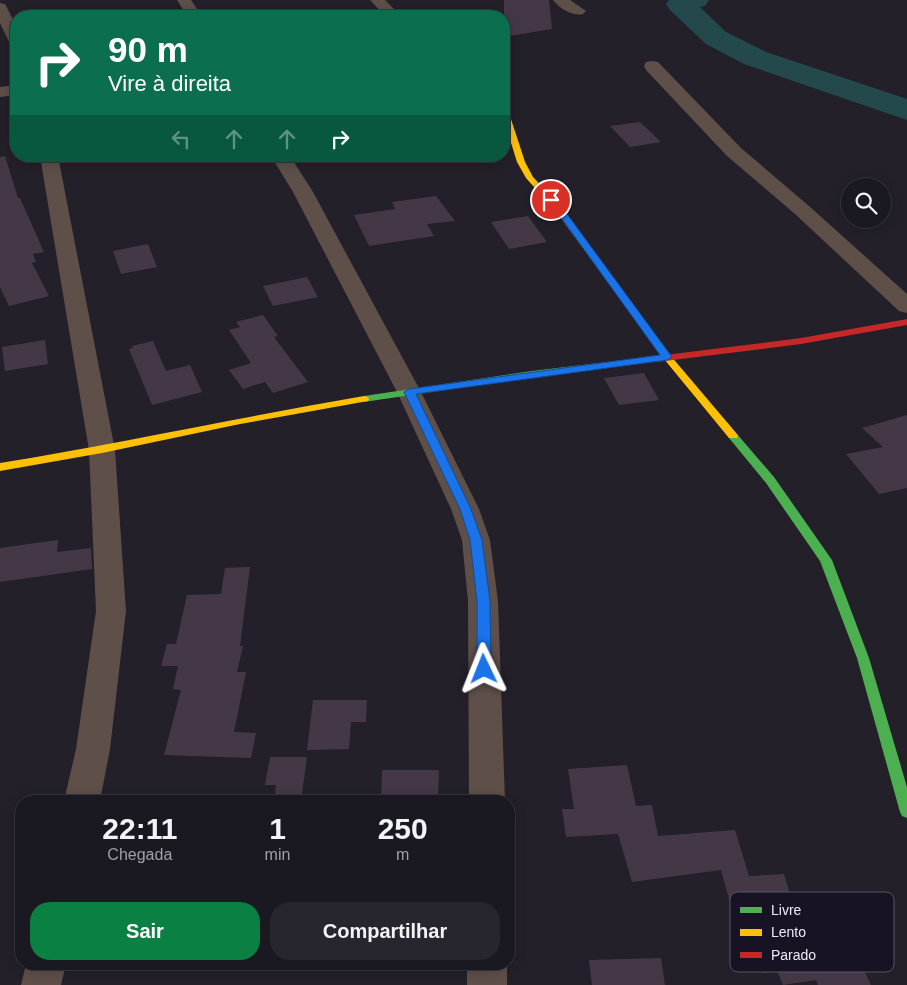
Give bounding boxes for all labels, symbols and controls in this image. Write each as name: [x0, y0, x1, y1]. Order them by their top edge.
icon: right: [25, 30, 90, 95]
text: 90 m: [108, 30, 188, 69]
text: Vire à direita: [108, 71, 231, 96]
icon: left: [167, 125, 195, 153]
icon: ahead: [220, 125, 248, 153]
icon: ahead: [273, 125, 301, 153]
icon: right: [326, 125, 354, 153]
map controls: [841, 178, 891, 228]
button: search: [841, 178, 891, 228]
pin: [530, 179, 572, 221]
icon: arrive: [537, 186, 565, 214]
position arrow: [457, 642, 509, 694]
text: 22:11: [102, 812, 177, 845]
text: 1: [269, 812, 286, 845]
text: 250: [378, 812, 428, 845]
text: Chegada: [107, 846, 172, 863]
text: min: [265, 846, 290, 863]
text: m: [396, 846, 409, 863]
legend: [730, 892, 894, 972]
button: Sair: [30, 902, 260, 960]
button: Compartilhar: [270, 902, 500, 960]
text: Livre: [771, 902, 802, 918]
text: Lento: [771, 924, 806, 940]
text: Parado: [771, 947, 816, 963]

